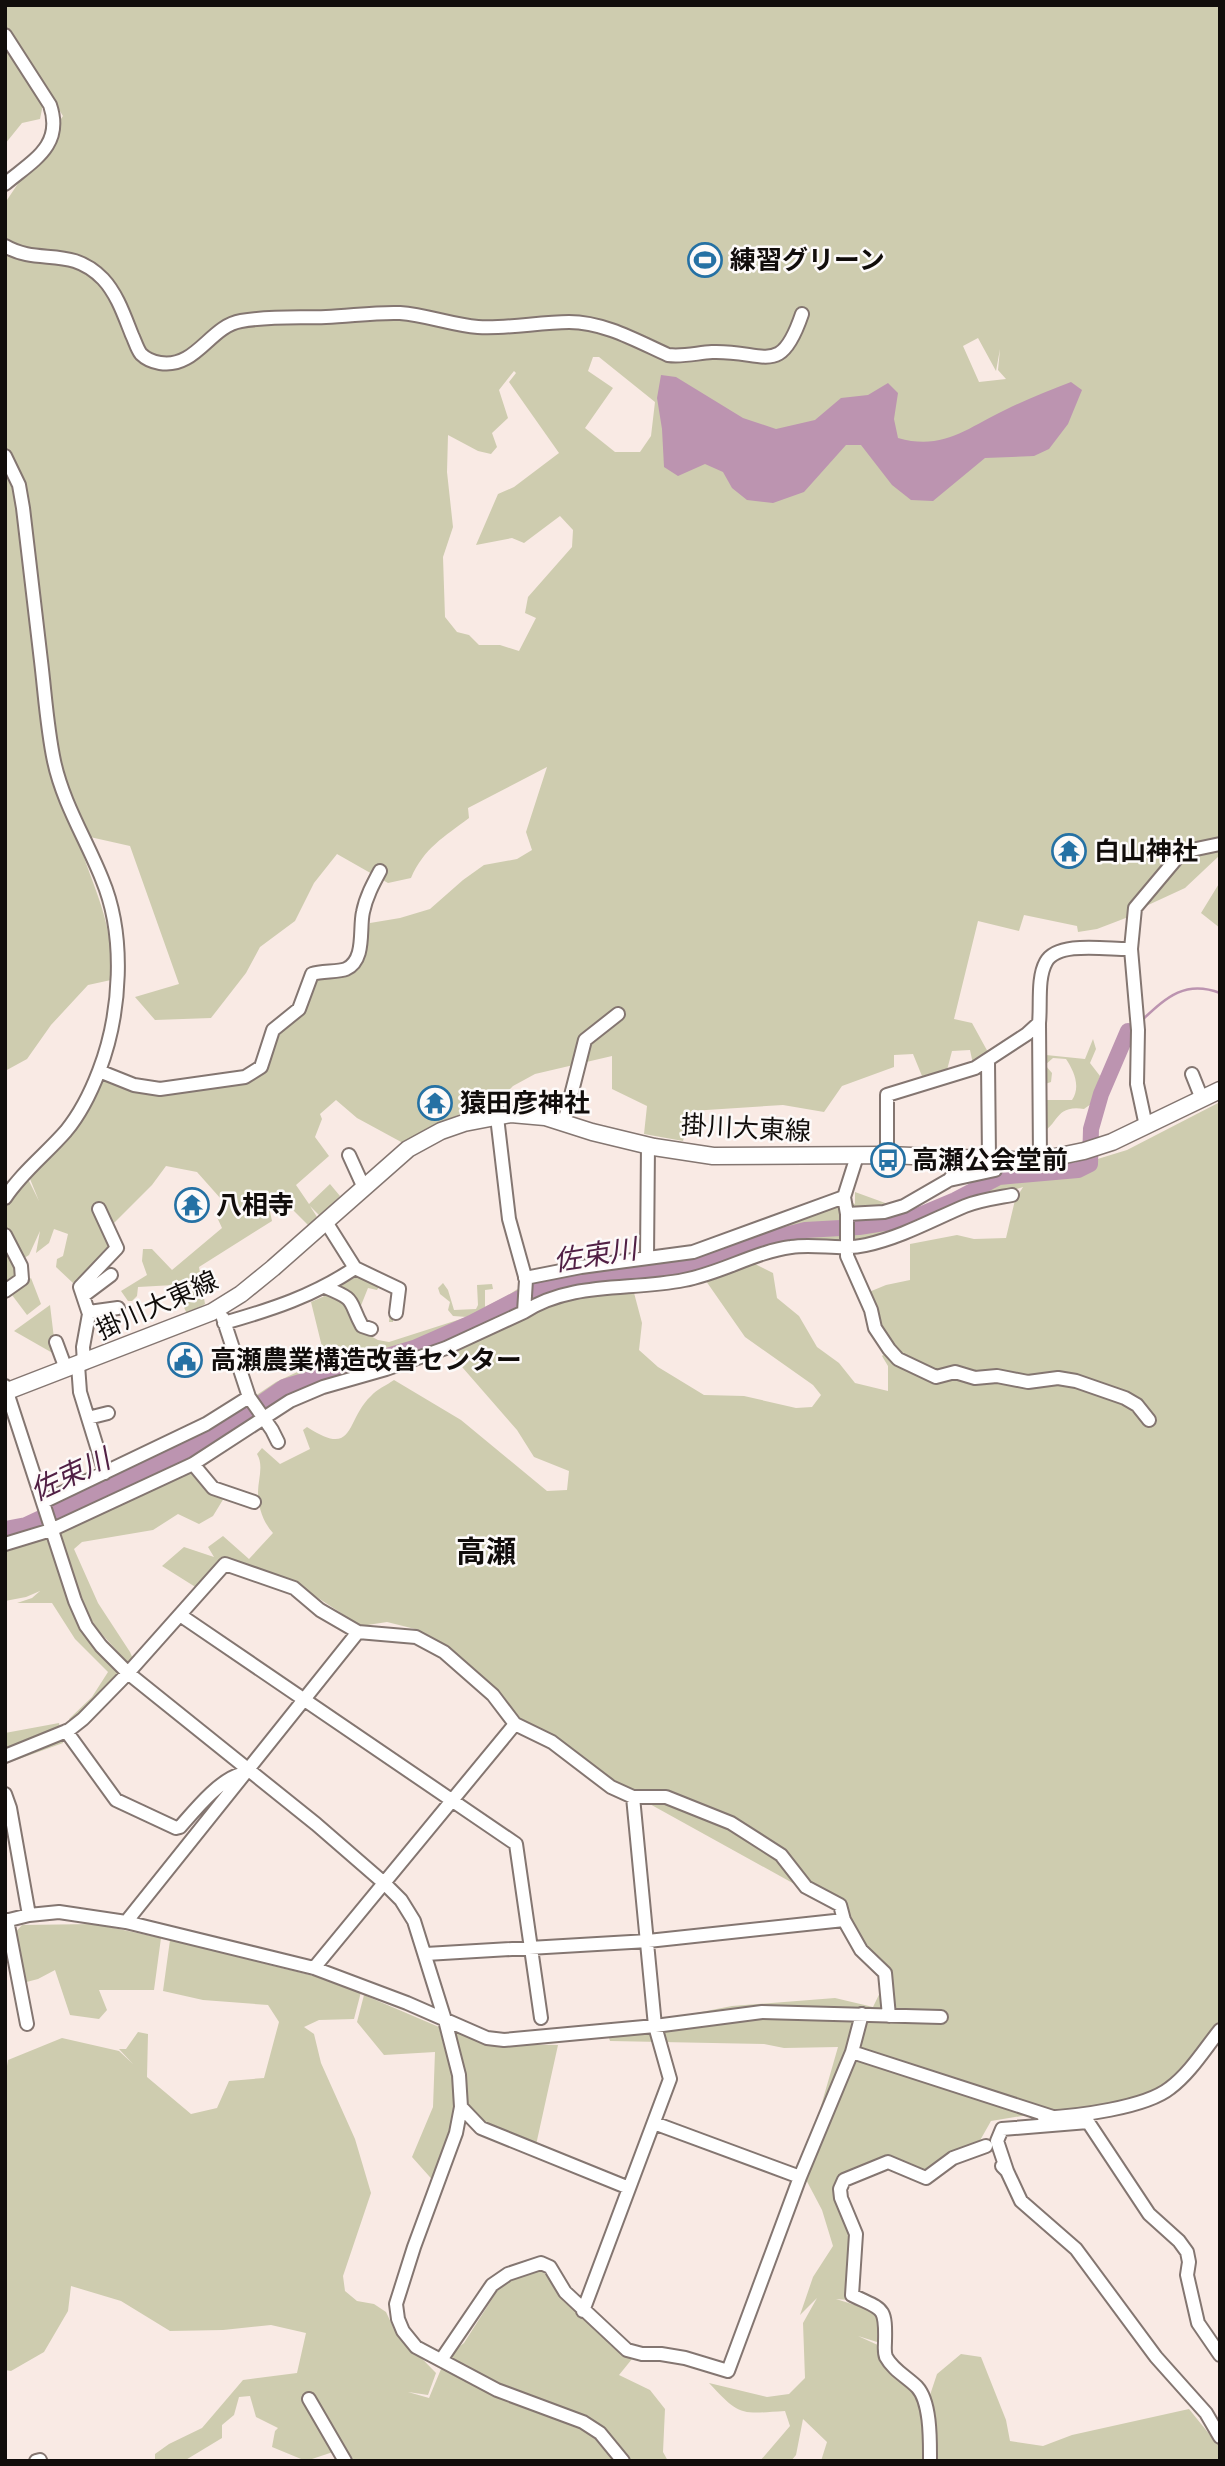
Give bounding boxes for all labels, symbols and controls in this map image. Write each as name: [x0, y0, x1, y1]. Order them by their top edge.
sports icon: 練習グリーン: [686, 241, 724, 279]
place label: 練習グリーン: [730, 241, 885, 279]
temple icon: 白山神社: [1050, 832, 1088, 870]
place label: 白山神社: [1094, 832, 1198, 870]
temple icon: 猿田彦神社: [416, 1084, 454, 1122]
place label: 猿田彦神社: [460, 1084, 590, 1122]
street label: 掛川大東線: [680, 1106, 812, 1150]
bus stop icon: 高瀬公会堂前: [869, 1141, 907, 1179]
place label: 高瀬公会堂前: [912, 1141, 1068, 1179]
temple icon: 八相寺: [173, 1186, 211, 1224]
place label: 八相寺: [216, 1186, 294, 1224]
water label: 佐束川: [550, 1228, 643, 1282]
street label: 掛川大東線: [90, 1261, 224, 1349]
public building icon: 高瀬農業構造改善センター: [166, 1341, 204, 1379]
place label: 高瀬農業構造改善センター: [210, 1341, 522, 1379]
water label: 佐束川: [23, 1437, 119, 1511]
district label: 高瀬: [456, 1530, 516, 1573]

